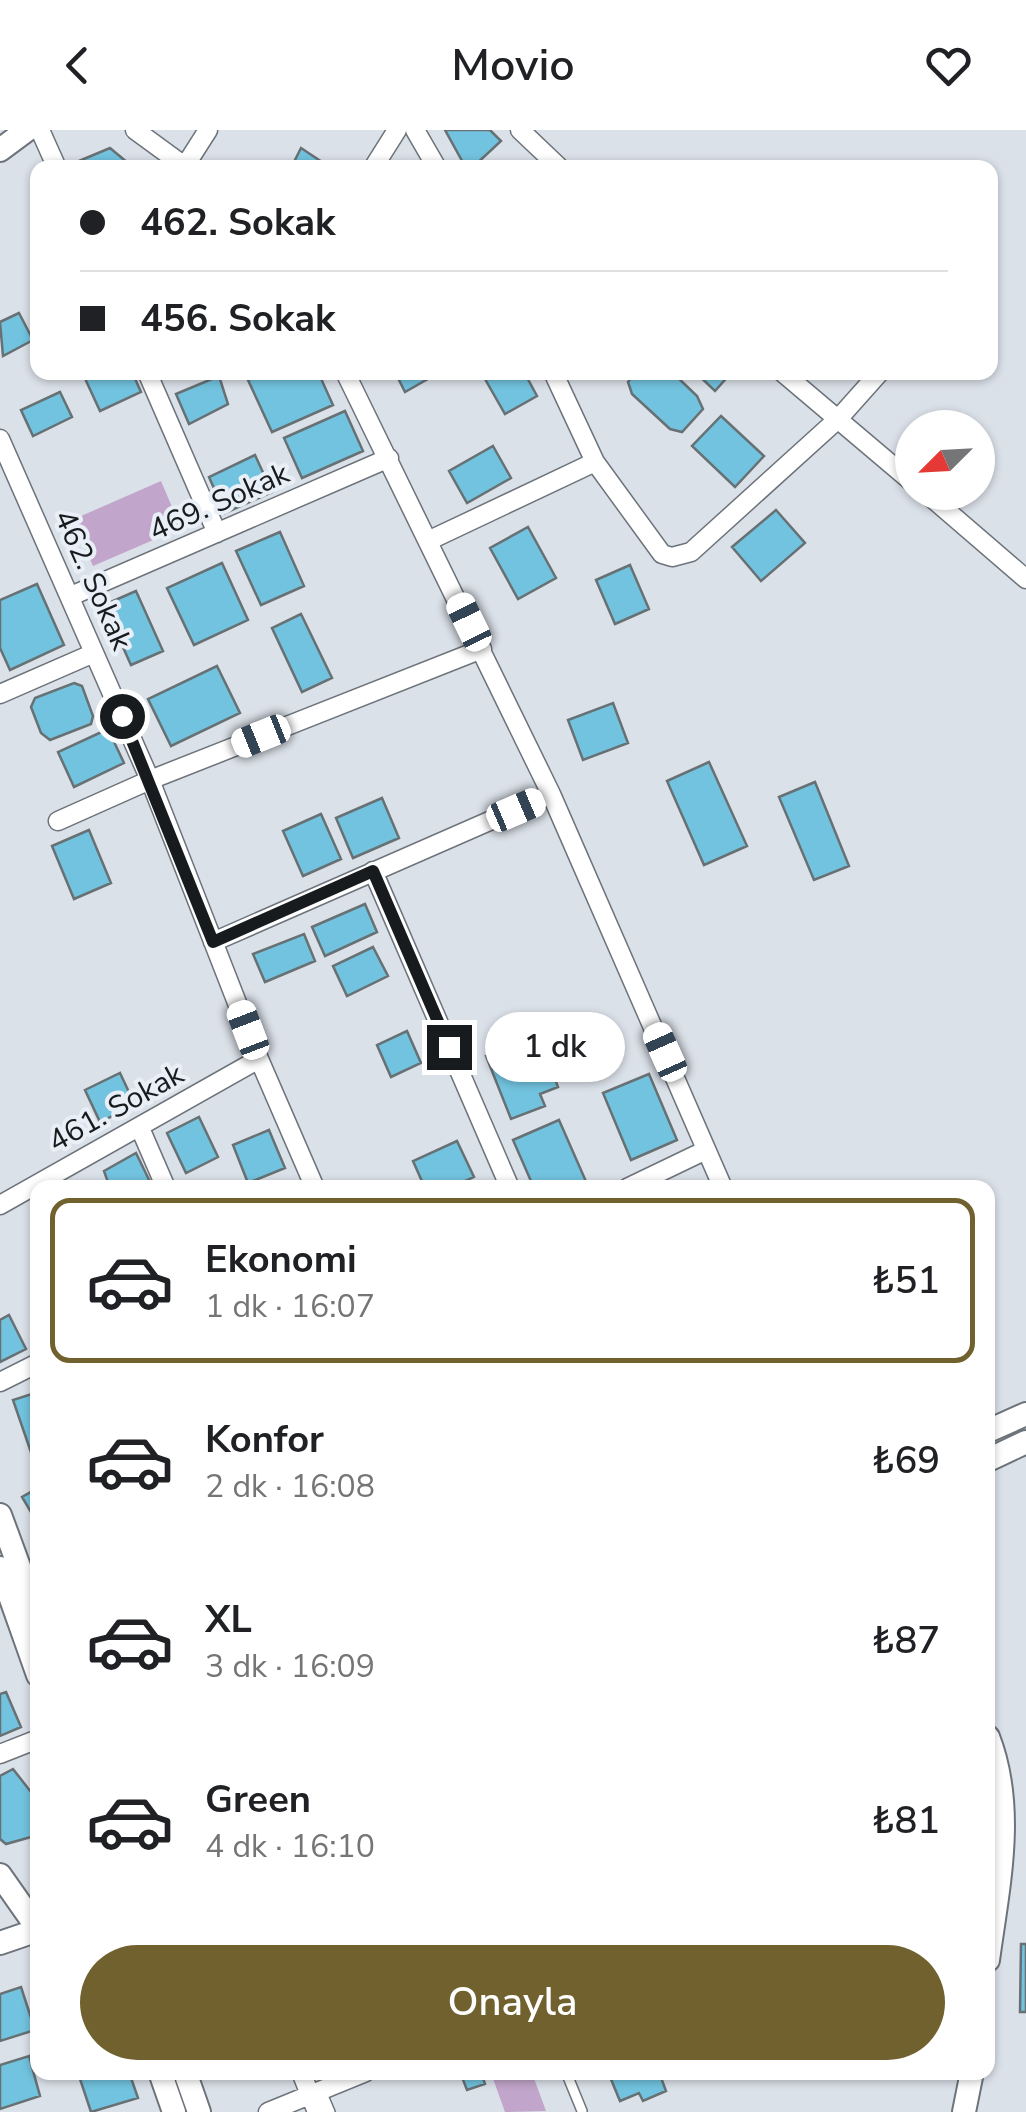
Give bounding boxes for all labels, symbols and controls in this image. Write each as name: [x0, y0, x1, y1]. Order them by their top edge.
text: Movio: [451, 35, 575, 96]
icon: back: [50, 38, 105, 93]
icon: heart: [921, 38, 976, 93]
text: 462. Sokak: [140, 197, 335, 248]
text: 456. Sokak: [140, 293, 335, 344]
north arrow: [895, 410, 995, 510]
map controls: [895, 410, 995, 510]
street label: 469. Sokak: [142, 452, 297, 551]
street label: 462. Sokak: [44, 503, 143, 658]
car: [442, 588, 496, 656]
route start: [100, 694, 145, 739]
car: [228, 711, 294, 761]
car: [483, 784, 549, 836]
car: [223, 997, 273, 1063]
callout: 1 dk: [484, 1012, 624, 1082]
car: [639, 1018, 691, 1086]
route end: [427, 1025, 472, 1070]
text: 1 dk: [523, 1025, 587, 1068]
street label: 461. Sokak: [41, 1053, 192, 1162]
text: Ekonomi: [205, 1234, 357, 1285]
icon: car: [85, 1236, 175, 1326]
text: ₺51: [872, 1255, 940, 1306]
text: 1 dk · 16:07: [205, 1285, 375, 1328]
text: Konfor: [205, 1414, 324, 1465]
icon: car: [85, 1416, 175, 1506]
text: ₺69: [872, 1435, 940, 1486]
text: 2 dk · 16:08: [205, 1465, 375, 1508]
text: XL: [205, 1594, 252, 1645]
icon: car: [85, 1596, 175, 1686]
text: ₺87: [872, 1615, 940, 1666]
text: 3 dk · 16:09: [205, 1645, 375, 1688]
text: Green: [205, 1774, 311, 1825]
icon: car: [85, 1776, 175, 1866]
text: ₺81: [872, 1795, 940, 1846]
text: 4 dk · 16:10: [205, 1825, 375, 1868]
button: Onayla: [80, 1945, 945, 2060]

